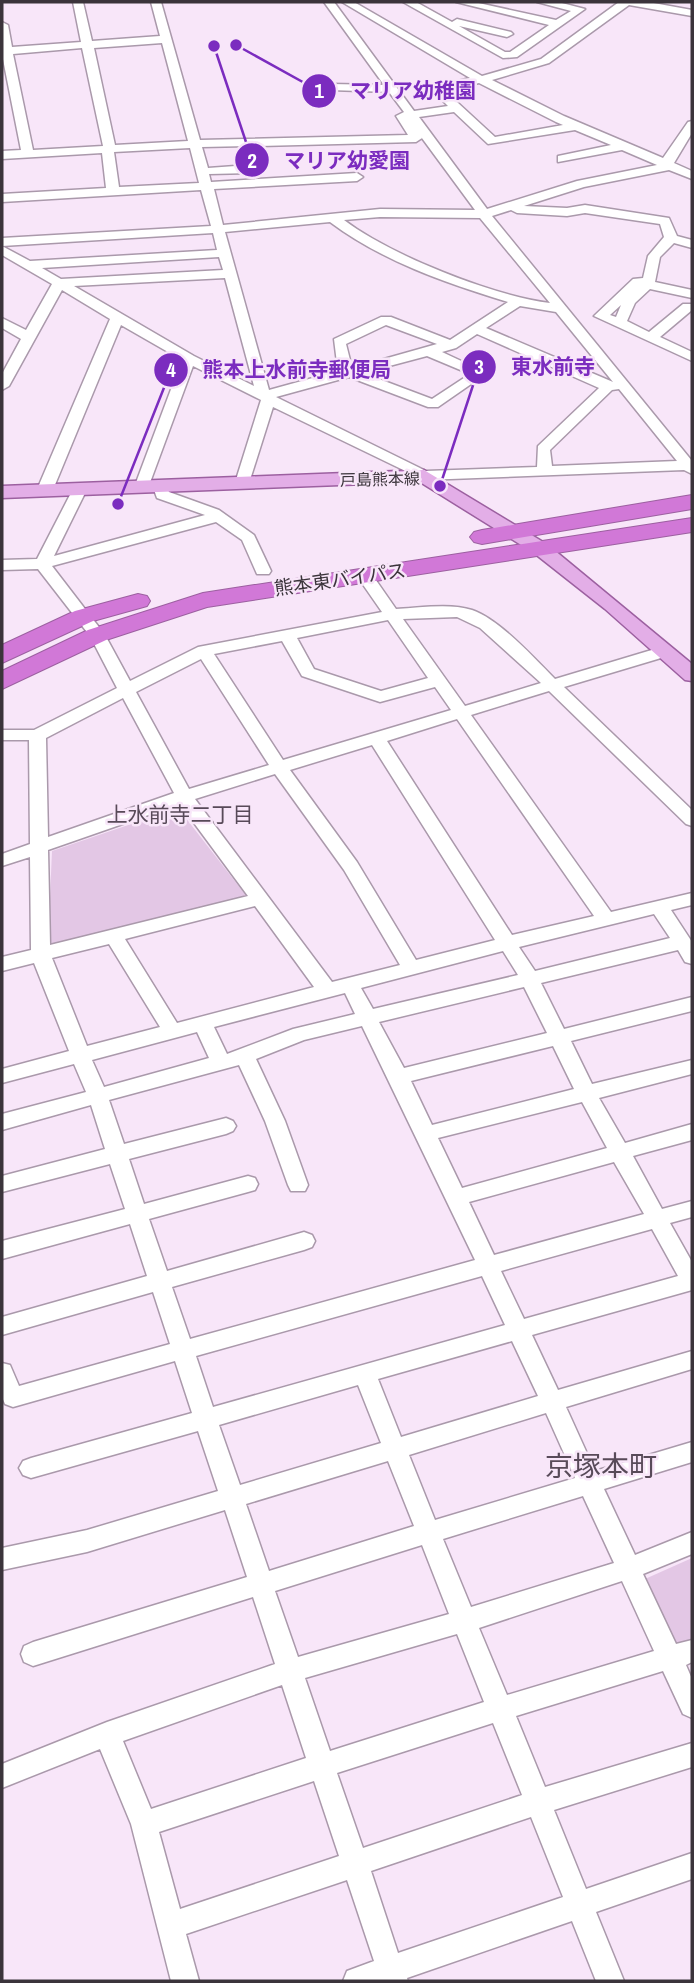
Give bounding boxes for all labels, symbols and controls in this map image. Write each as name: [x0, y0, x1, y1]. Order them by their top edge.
callout: マリア幼稚園: [301, 70, 490, 112]
text: 1: [314, 76, 324, 105]
text: マリア幼稚園: [350, 76, 476, 105]
callout: マリア幼愛園: [235, 139, 424, 181]
text: 2: [247, 146, 257, 175]
text: マリア幼愛園: [284, 146, 410, 175]
callout: 東水前寺: [462, 346, 609, 388]
callout: 熊本上水前寺郵便局: [154, 349, 406, 391]
text: 3: [474, 352, 484, 381]
text: 東水前寺: [511, 352, 595, 381]
text: 4: [166, 355, 176, 384]
text: 熊本上水前寺郵便局: [203, 355, 392, 384]
street label: 戸島熊本線: [340, 467, 420, 491]
street label: 熊本東バイパス: [273, 557, 407, 601]
district label: 上水前寺二丁目: [107, 800, 254, 829]
district label: 京塚本町: [545, 1447, 657, 1485]

